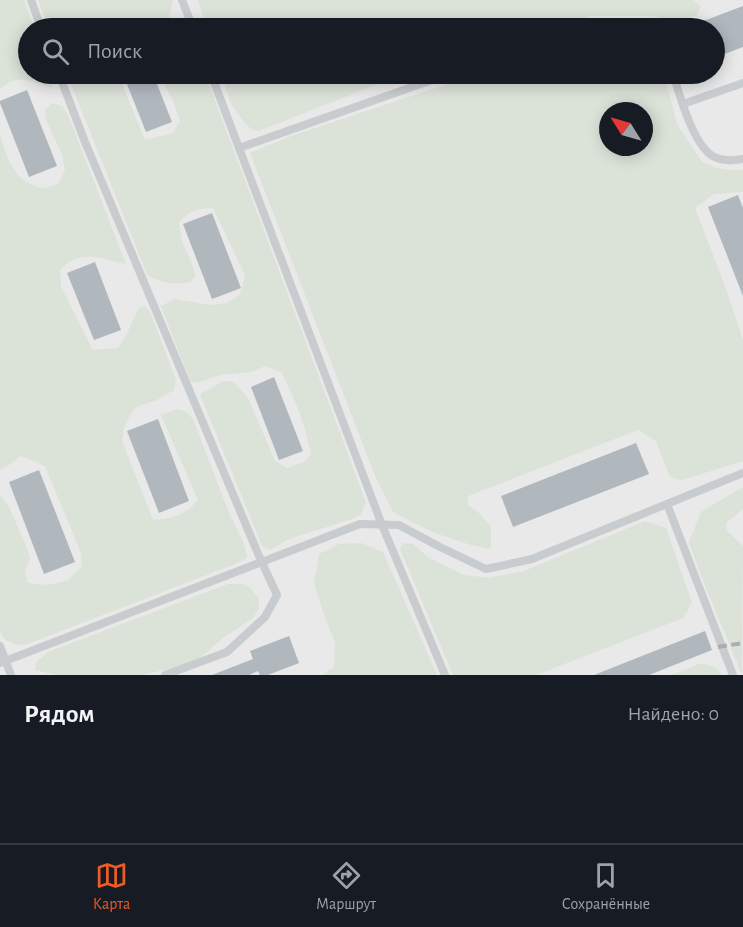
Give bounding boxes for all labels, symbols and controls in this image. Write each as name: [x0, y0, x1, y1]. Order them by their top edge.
search box: [18, 18, 725, 84]
icon: search: [39, 35, 72, 68]
text: Поиск: [87, 40, 142, 62]
north arrow: [599, 102, 653, 156]
text: Рядом: [24, 701, 95, 727]
text: Найдено: 0: [628, 704, 719, 724]
tab: Карта: [93, 859, 130, 914]
tab: Маршрут: [316, 859, 376, 914]
tab: Сохранённые: [562, 859, 650, 914]

